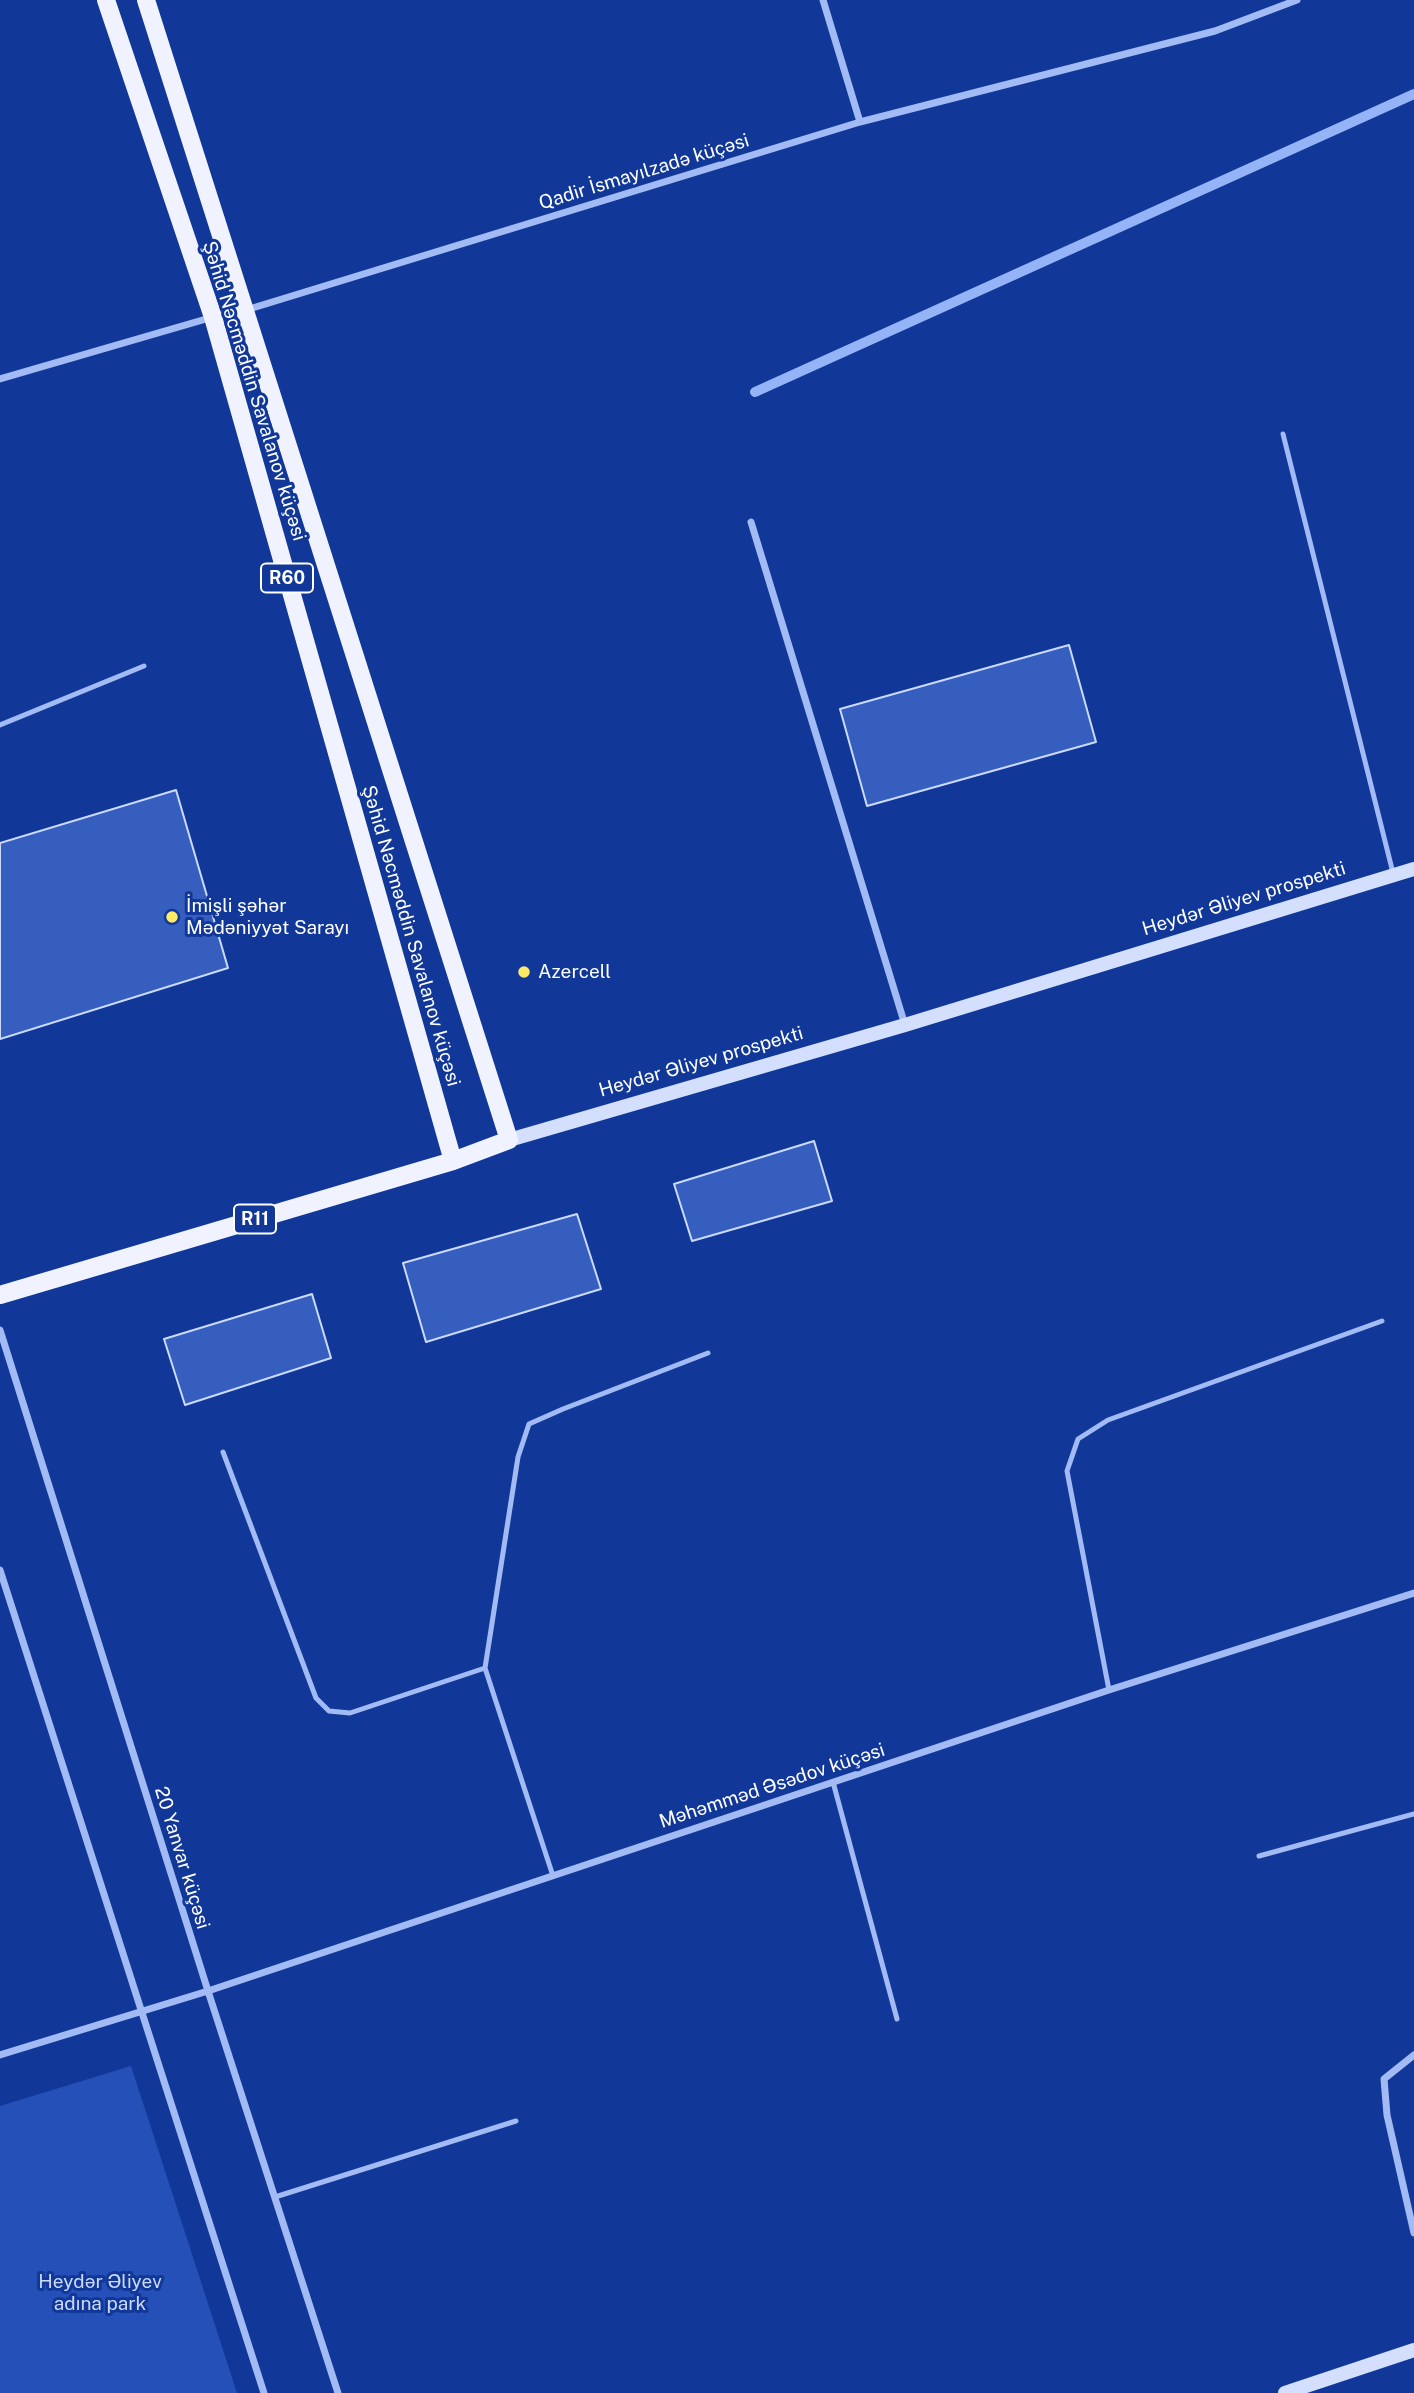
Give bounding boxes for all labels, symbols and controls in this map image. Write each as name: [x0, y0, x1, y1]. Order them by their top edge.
street label: Qadir İsmayılzadə küçəsi: [536, 129, 752, 215]
street label: Şəhid Nəcməddin Savalanov küçəsi: [197, 238, 311, 544]
road number: R60: [261, 564, 313, 592]
street label: Şəhid Nəcməddin Savalanov küçəsi: [357, 783, 465, 1089]
street label: Heydər Əliyev prospekti: [1140, 857, 1348, 941]
place label: İmişli şəhər Mədəniyyət Sarayı: [186, 895, 349, 939]
marker: İmişli şəhər Mədəniyyət Sarayı: [164, 909, 180, 925]
place label: Azercell: [538, 961, 611, 983]
marker: Azercell: [516, 964, 532, 980]
street label: Heydər Əliyev prospekti: [596, 1022, 806, 1102]
road number: R11: [234, 1204, 276, 1234]
street label: Məhəmməd Əsədov küçəsi: [656, 1739, 888, 1833]
street label: 20 Yanvar küçəsi: [149, 1784, 215, 1932]
park label: Heydər Əliyev adına park: [38, 2271, 162, 2315]

